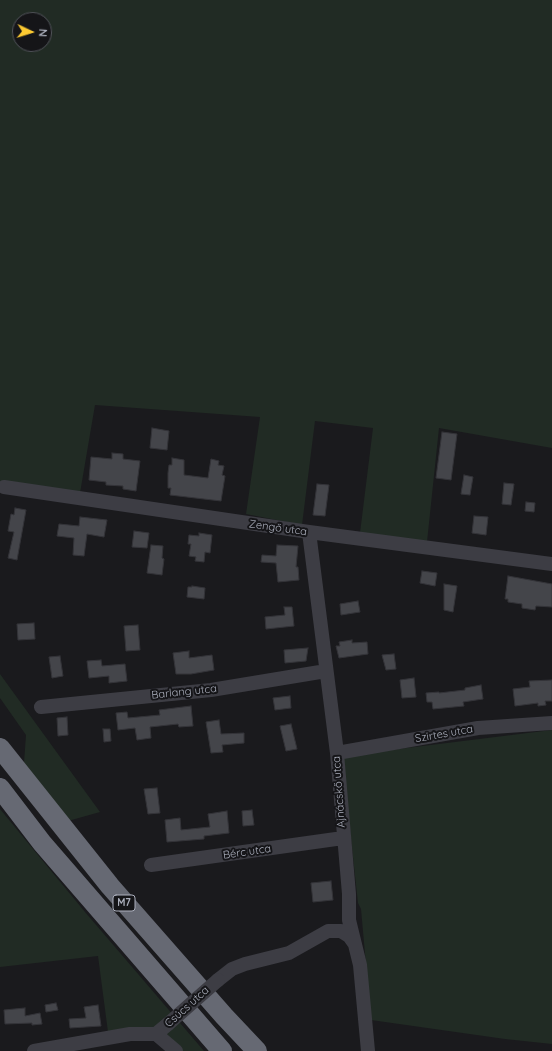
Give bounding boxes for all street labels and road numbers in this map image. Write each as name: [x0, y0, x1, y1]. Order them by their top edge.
street label: Zengő utca: [248, 517, 308, 539]
street label: Barlang utca: [151, 682, 217, 702]
street label: Szirtes utca: [414, 722, 474, 746]
street label: Ajnácskő utca: [330, 756, 348, 828]
street label: Bérc utca: [222, 842, 272, 862]
road number: M7: [113, 895, 135, 911]
street label: Csúcs utca: [162, 984, 212, 1030]

